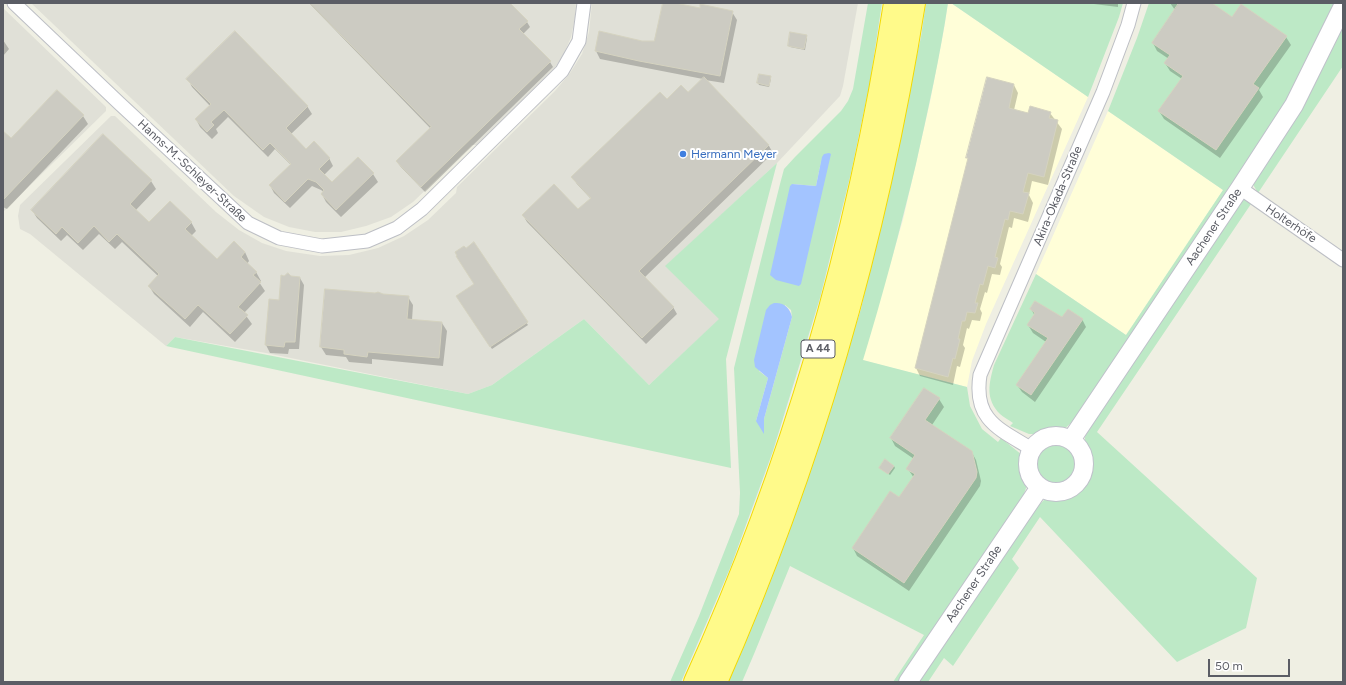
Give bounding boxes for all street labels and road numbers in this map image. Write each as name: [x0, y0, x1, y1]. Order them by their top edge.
street label: Hanns-M.-Schleyer-Straße: [135, 117, 249, 225]
street label: Akira-Okada-Straße: [1031, 144, 1085, 248]
street label: Aachener Straße: [1183, 186, 1245, 268]
street label: Holterhöfe: [1263, 202, 1319, 246]
road number: A 44: [801, 340, 835, 358]
street label: Aachener Straße: [943, 543, 1005, 625]

